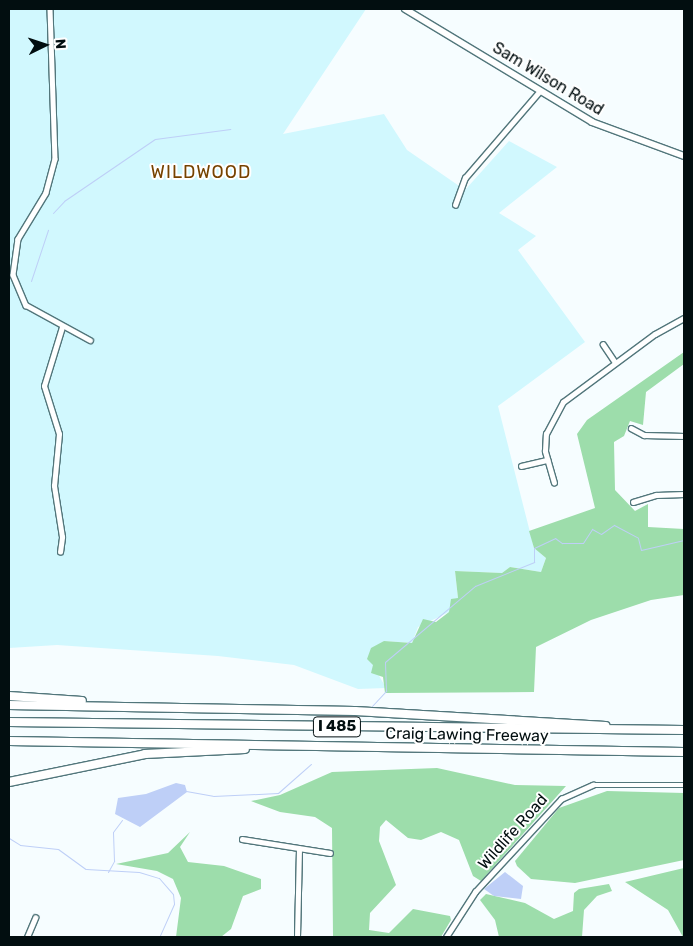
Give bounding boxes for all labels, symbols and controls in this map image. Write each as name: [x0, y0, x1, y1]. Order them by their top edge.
north arrow: [20, 20, 70, 70]
text: N: [52, 38, 69, 50]
street label: Sam Wilson Road: [489, 38, 607, 120]
district label: WILDWOOD: [150, 161, 252, 183]
road number: I 485: [312, 714, 362, 740]
street label: Craig Lawing Freeway: [385, 724, 549, 746]
street label: Wildlife Road: [474, 790, 552, 874]

